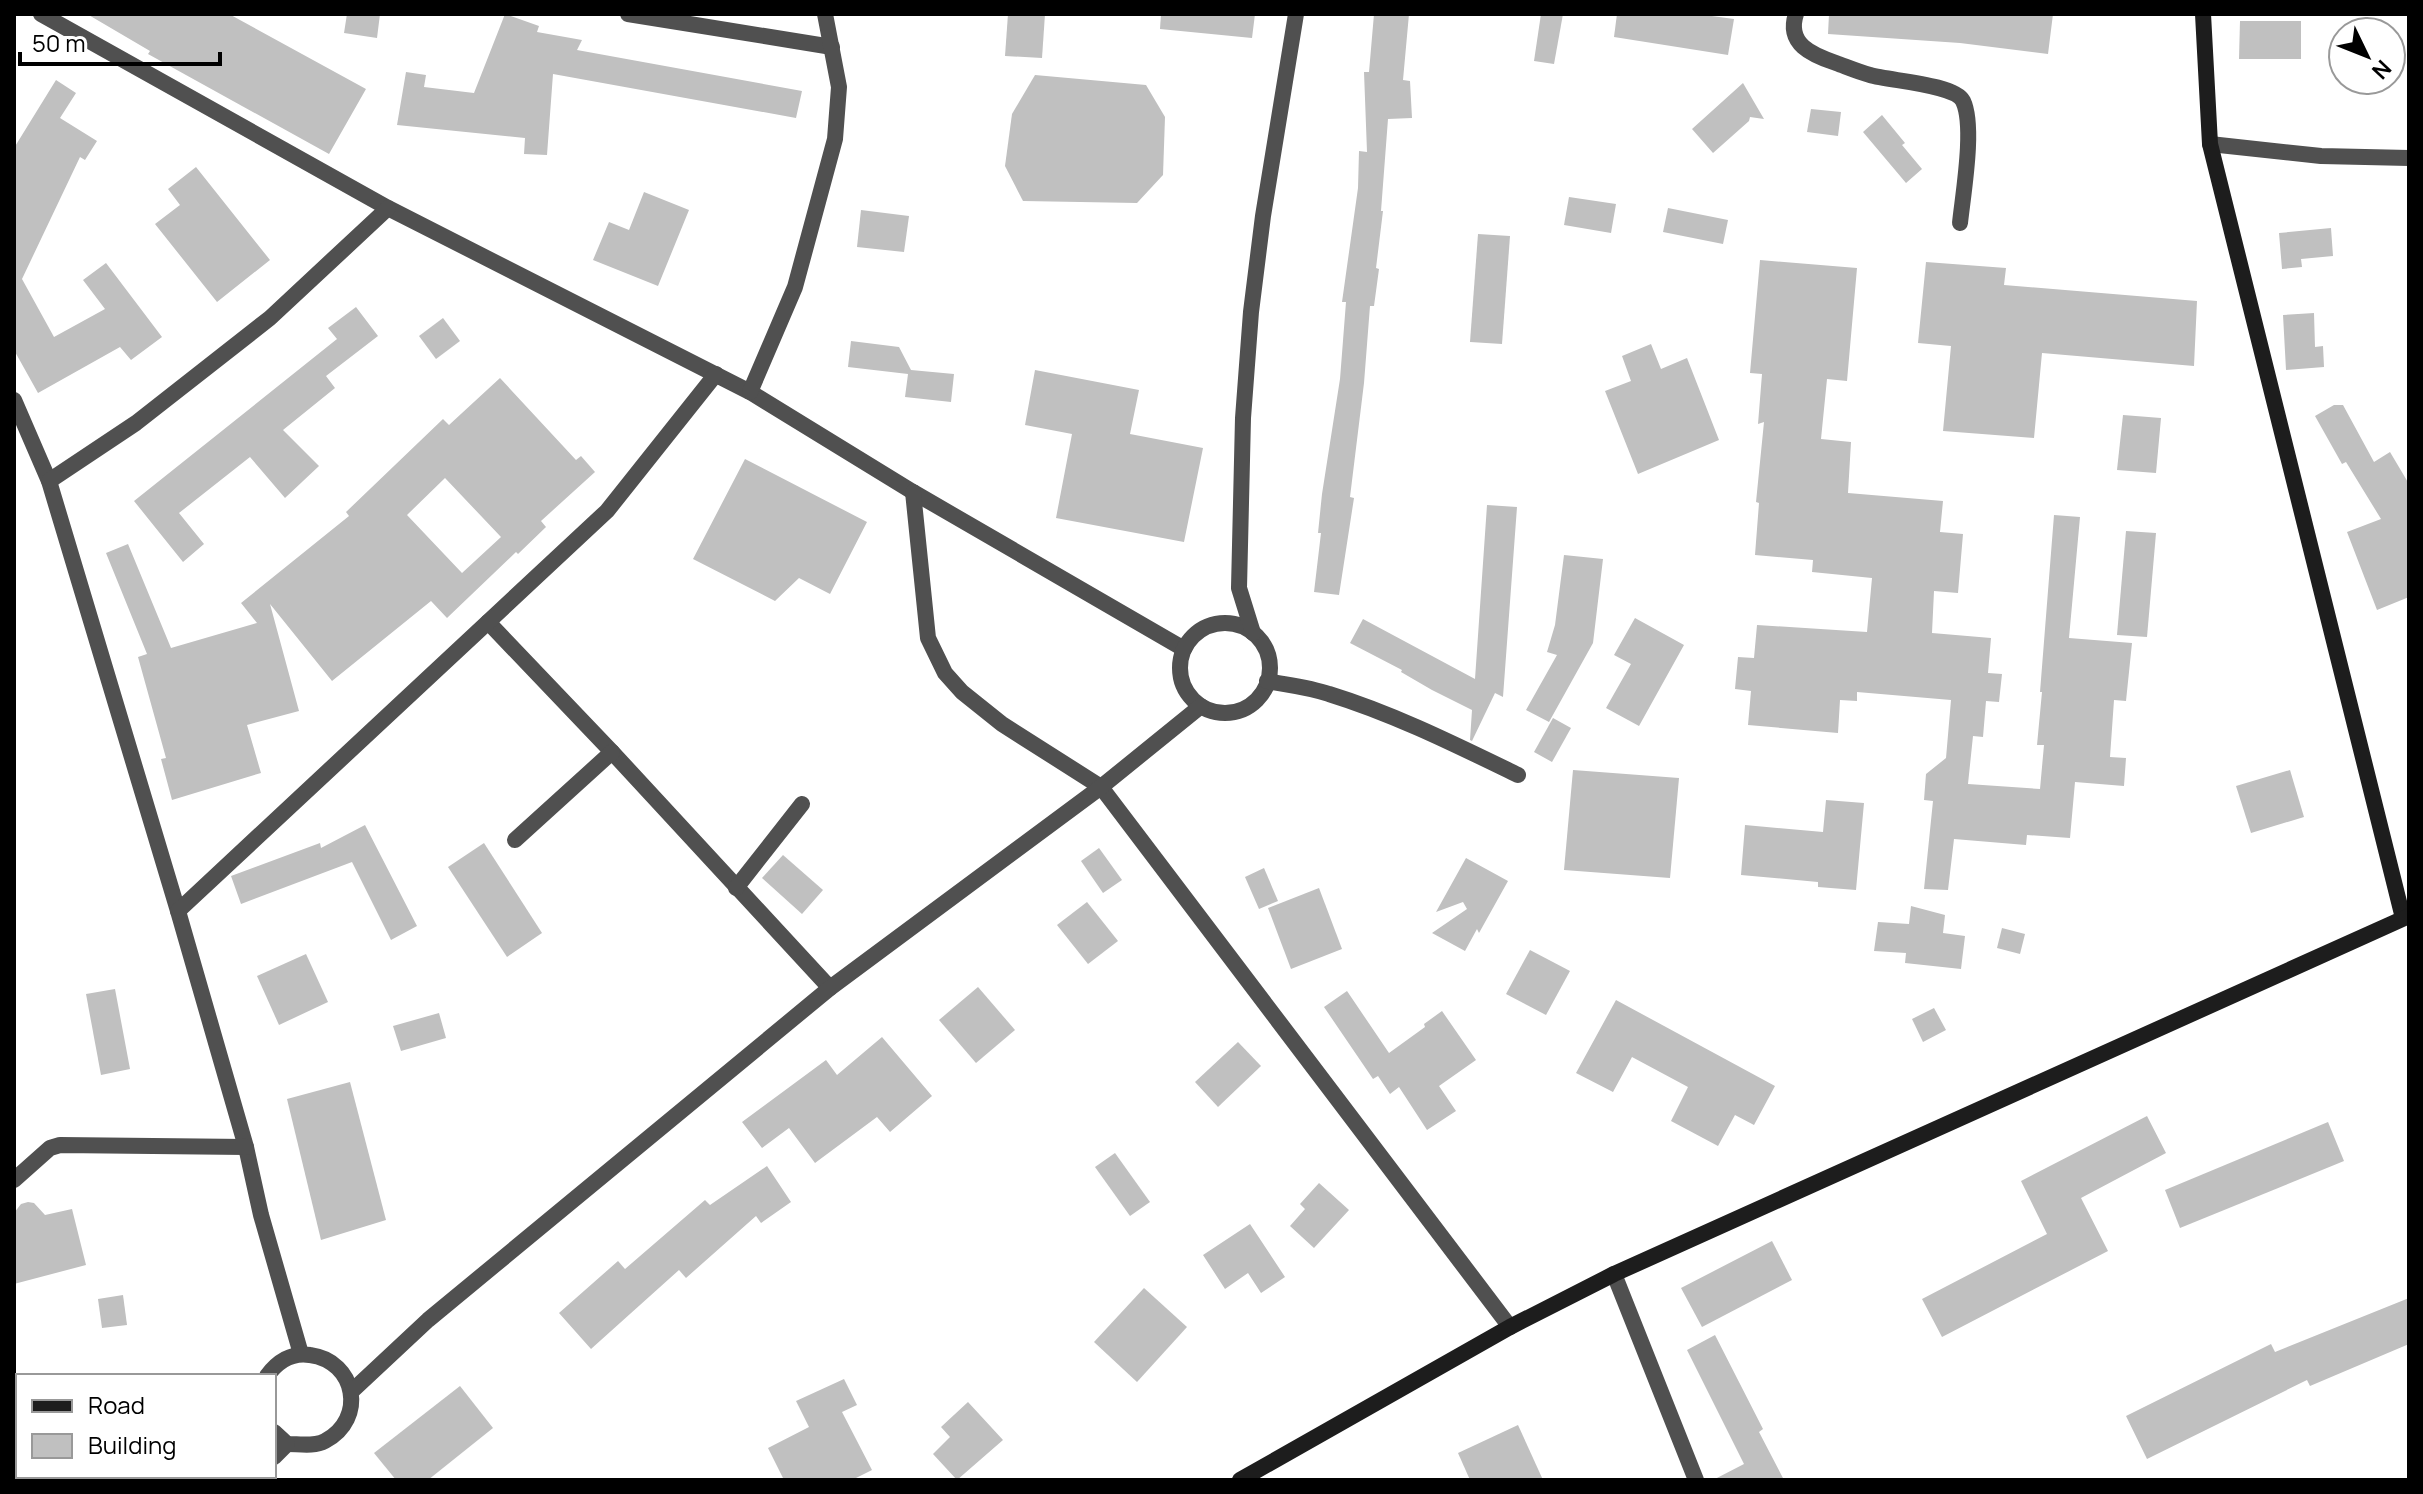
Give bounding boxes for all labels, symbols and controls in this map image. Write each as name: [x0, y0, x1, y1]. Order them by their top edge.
scale bar: [20, 16, 220, 66]
north arrow: [2327, 16, 2407, 96]
text: 50 m: [32, 26, 86, 59]
text: N: [2365, 54, 2398, 86]
legend: [16, 1374, 276, 1478]
text: Road: [88, 1388, 145, 1421]
text: Building: [88, 1428, 176, 1461]

